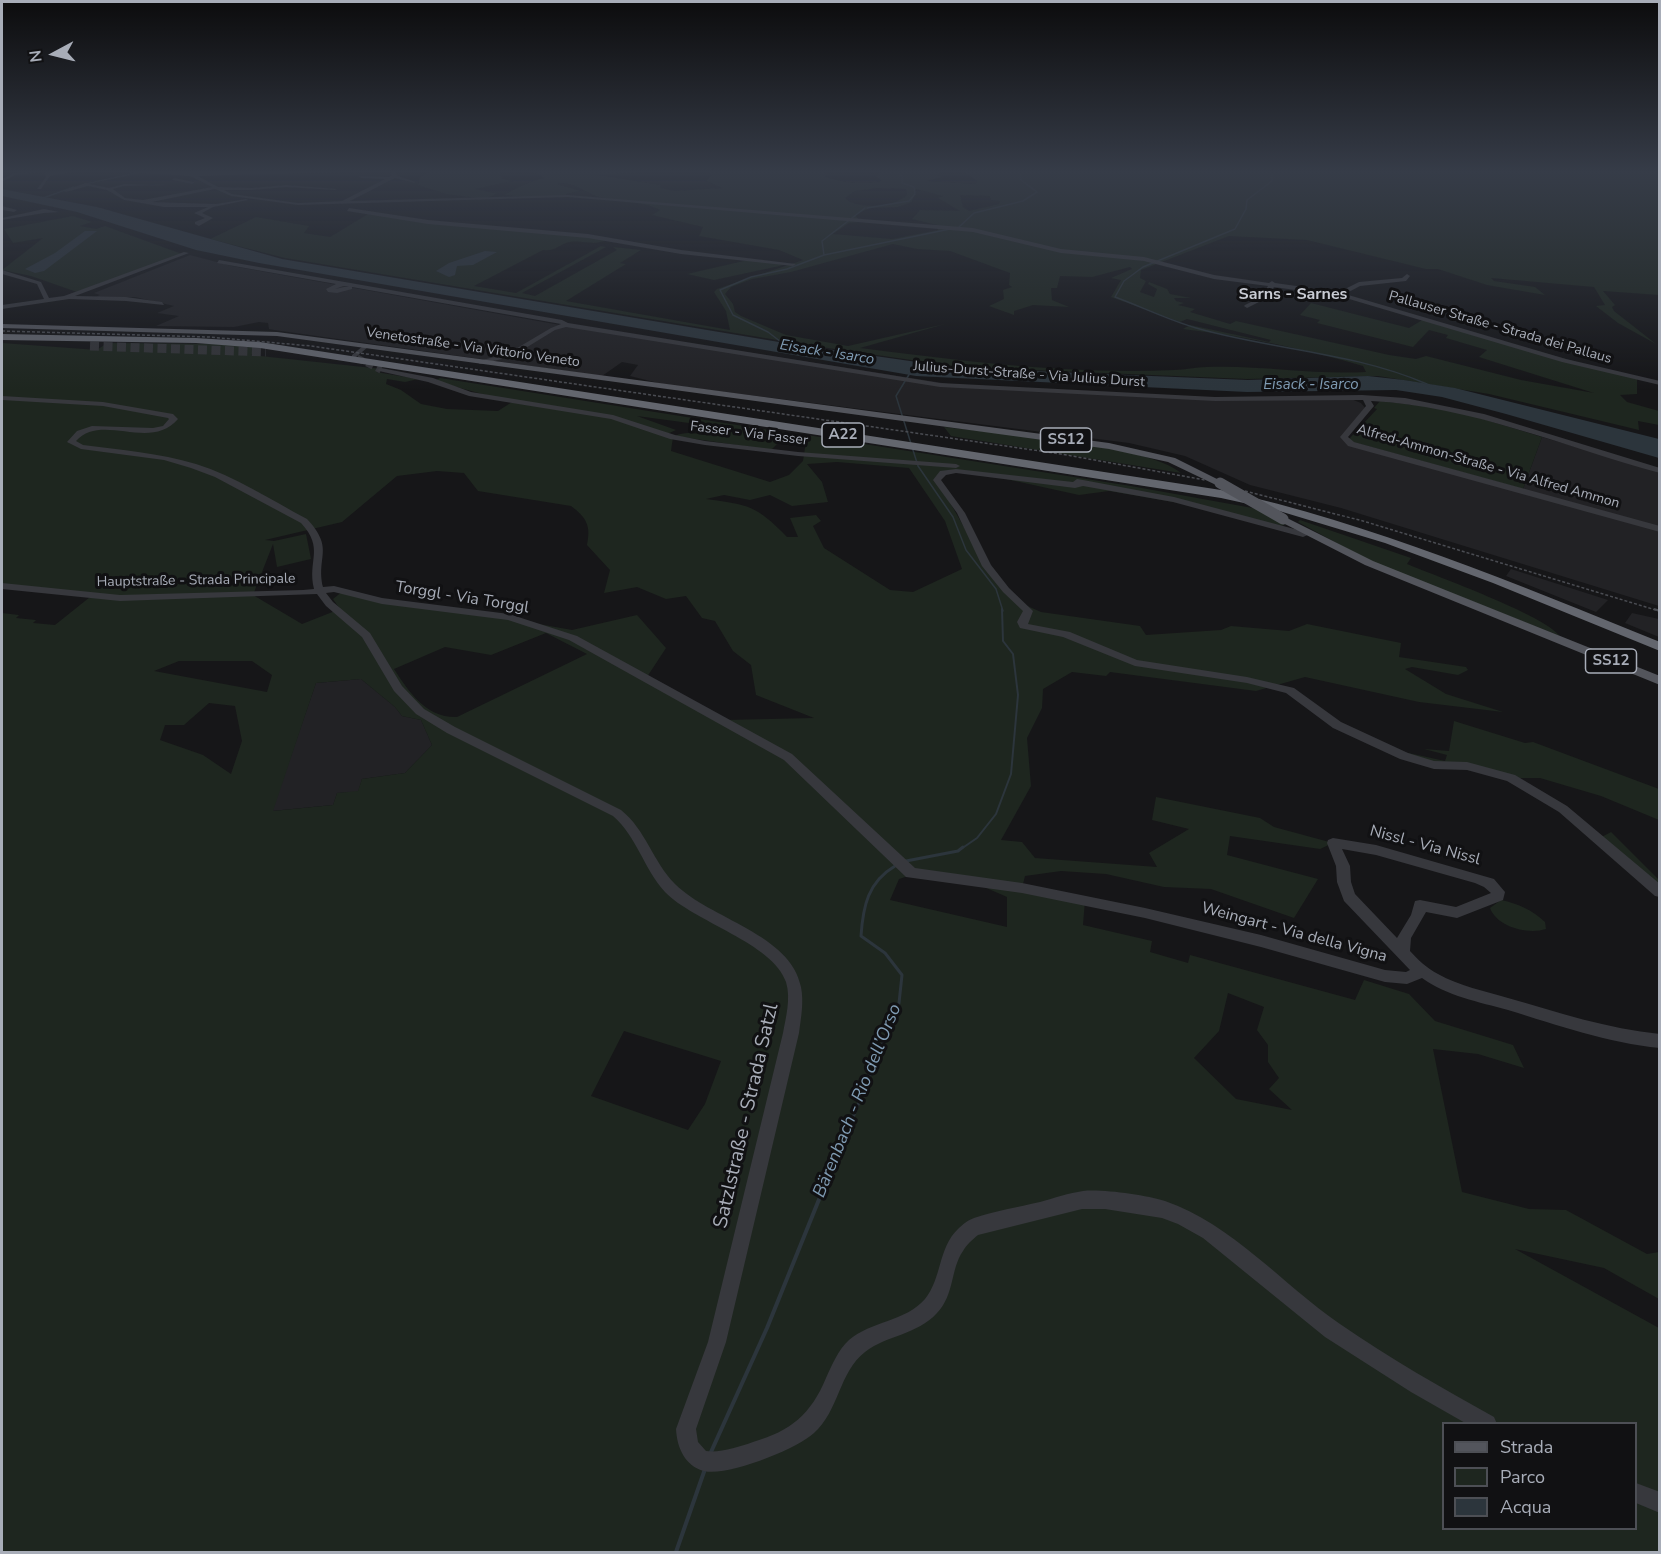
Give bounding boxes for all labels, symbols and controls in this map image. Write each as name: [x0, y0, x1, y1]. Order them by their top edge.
north arrow: [24, 24, 84, 84]
text: N: [24, 49, 48, 63]
district label: Sarns - Sarnes: [1239, 285, 1347, 305]
street label: Pallauser Straße - Strada dei Pallaus: [1387, 288, 1613, 368]
street label: Venetostraße - Via Vittorio Veneto: [365, 325, 581, 371]
water label: Eisack - Isarco: [779, 337, 875, 369]
street label: Julius-Durst-Straße - Via Julius Durst: [913, 359, 1145, 391]
water label: Eisack - Isarco: [1263, 376, 1359, 394]
street label: Fasser - Via Fasser: [689, 418, 809, 450]
street label: Alfred-Ammon-Straße - Via Alfred Ammon: [1355, 421, 1621, 513]
road number: A22: [822, 423, 864, 447]
road number: SS12: [1040, 428, 1092, 452]
street label: Hauptstraße - Strada Principale: [96, 571, 296, 591]
street label: Torggl - Via Torggl: [394, 578, 530, 618]
road number: SS12: [1586, 649, 1636, 673]
street label: Nissl - Via Nissl: [1368, 822, 1482, 870]
street label: Weingart - Via della Vigna: [1199, 899, 1389, 967]
street label: Satzlstraße - Strada Satzl: [709, 1001, 785, 1231]
water label: Bärenbach - Rio dell’Orso: [809, 1001, 907, 1201]
legend: [1442, 1422, 1637, 1530]
text: Strada: [1500, 1435, 1553, 1459]
text: Parco: [1500, 1465, 1545, 1489]
text: Acqua: [1500, 1495, 1551, 1519]

